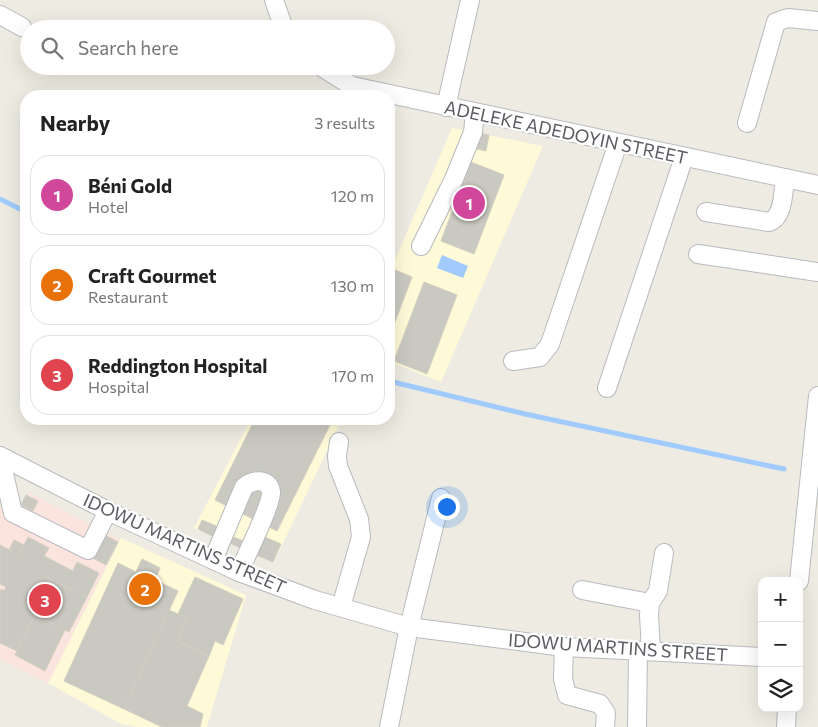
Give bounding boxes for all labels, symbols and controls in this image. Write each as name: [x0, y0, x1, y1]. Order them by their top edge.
search box: [20, 20, 395, 75]
icon: search: [38, 34, 66, 62]
text: Search here: [78, 36, 178, 59]
street label: ADELEKE ADEDOYIN STREET: [443, 95, 689, 169]
text: Nearby: [40, 110, 110, 135]
text: 3 results: [314, 113, 375, 132]
text: Béni Gold: [88, 174, 172, 197]
pin: 1: [453, 184, 485, 222]
text: 1: [53, 186, 61, 205]
text: 120 m: [331, 186, 374, 205]
text: Hotel: [88, 197, 128, 216]
text: Craft Gourmet: [88, 264, 217, 287]
text: 2: [52, 276, 62, 295]
text: 130 m: [331, 276, 374, 295]
text: Restaurant: [88, 287, 168, 306]
text: Reddington Hospital: [88, 354, 267, 377]
text: 3: [52, 366, 62, 385]
text: 170 m: [331, 366, 374, 385]
text: Hospital: [88, 377, 149, 396]
street label: IDOWU MARTINS STREET: [80, 488, 290, 598]
your location: [434, 494, 460, 520]
pin: 2: [129, 570, 161, 608]
map controls: [758, 577, 803, 712]
button: +: [758, 577, 803, 622]
pin: 3: [29, 581, 61, 619]
button: −: [758, 622, 803, 667]
street label: IDOWU MARTINS STREET: [508, 628, 728, 666]
button: layers: [758, 667, 803, 712]

